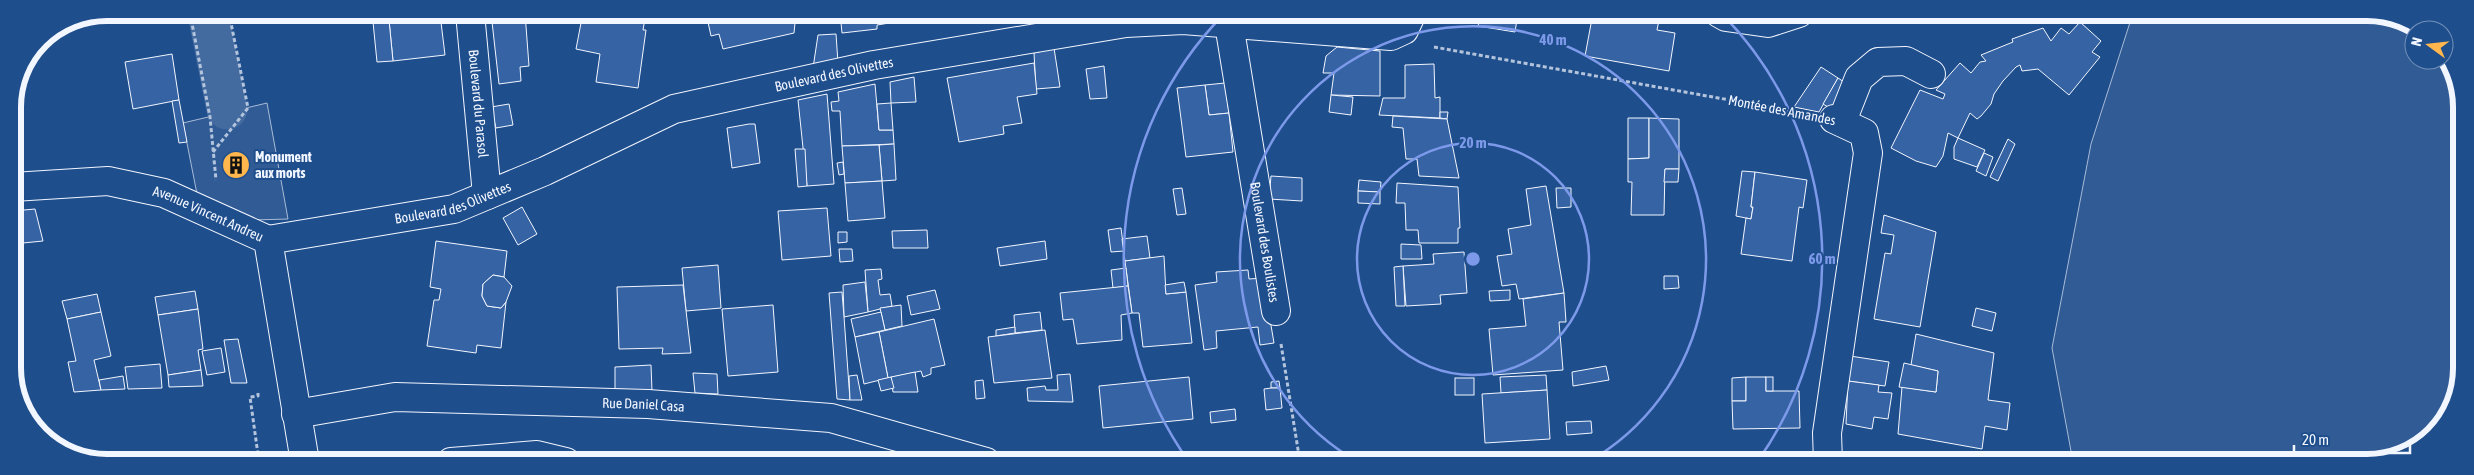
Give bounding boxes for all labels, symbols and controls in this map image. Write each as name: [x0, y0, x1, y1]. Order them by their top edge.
north arrow: [2404, 20, 2454, 70]
text: 40 m: [1539, 31, 1567, 48]
text: N: [2408, 36, 2425, 48]
street label: Boulevard du Parasol: [465, 49, 492, 159]
street label: Boulevard des Olivettes: [773, 54, 894, 95]
street label: Montée des Amandes: [1727, 92, 1837, 128]
text: 20 m: [1460, 134, 1487, 151]
place label: Monument aux morts: [255, 149, 312, 181]
building icon: Monument aux morts: [221, 150, 251, 180]
street label: Boulevard des Olivettes: [393, 178, 513, 227]
street label: Boulevard des Boulistes: [1247, 181, 1282, 303]
street label: Avenue Vincent Andreu: [151, 183, 266, 245]
centre of rings: [1464, 250, 1482, 268]
text: 60 m: [1809, 250, 1836, 267]
street label: Rue Daniel Casa: [602, 395, 685, 415]
scale bar: [2294, 422, 2410, 454]
text: 20 m: [2302, 431, 2329, 448]

